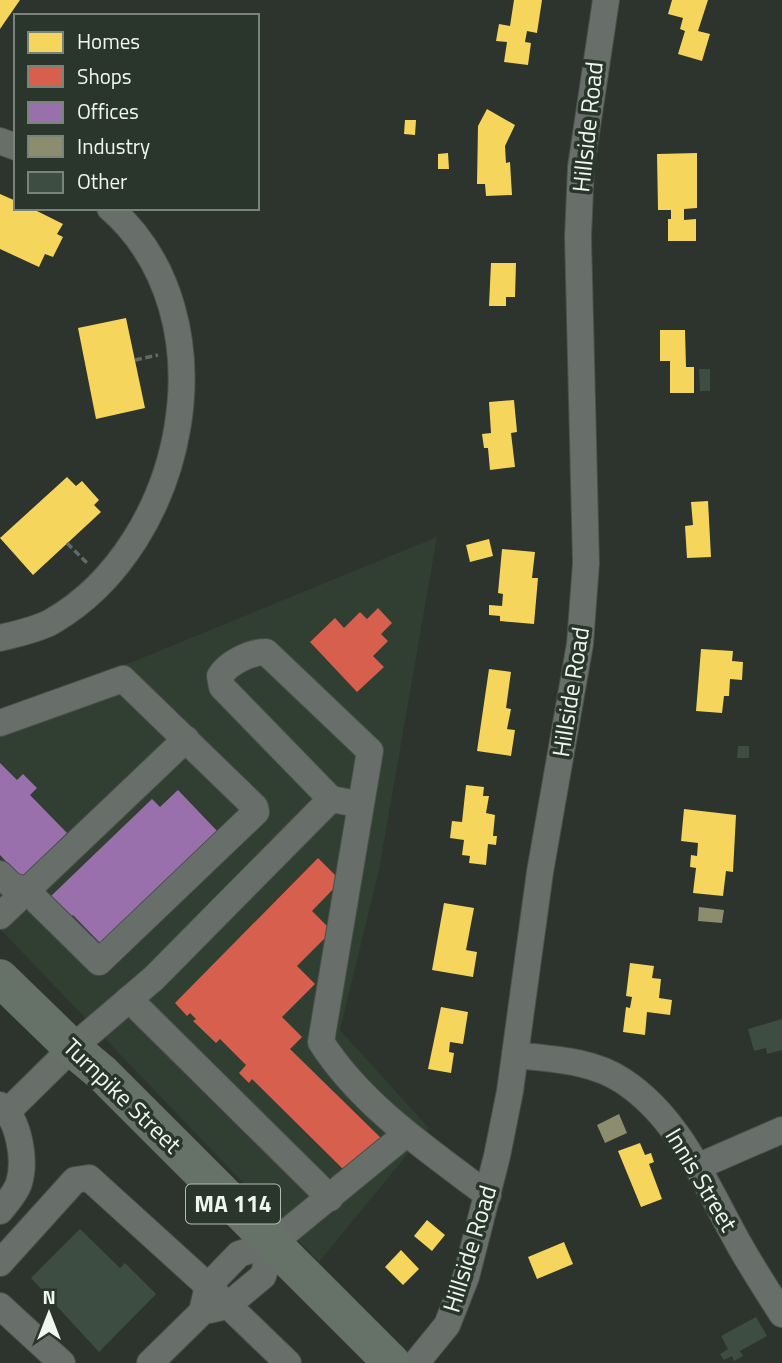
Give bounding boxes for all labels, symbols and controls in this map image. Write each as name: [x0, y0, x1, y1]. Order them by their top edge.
legend: [14, 14, 259, 210]
text: Homes: [77, 25, 140, 57]
text: Shops: [77, 60, 132, 92]
street label: Hillside Road: [562, 60, 612, 194]
text: Offices: [77, 95, 139, 127]
text: Industry: [77, 130, 150, 162]
text: Other: [77, 165, 127, 197]
street label: Hillside Road: [542, 624, 598, 759]
street label: Turnpike Street: [55, 1029, 191, 1162]
street label: Innis Street: [657, 1121, 747, 1239]
street label: Hillside Road: [433, 1181, 505, 1317]
road number: MA 114: [186, 1184, 280, 1224]
north arrow: [14, 1279, 84, 1349]
text: N: [42, 1282, 56, 1311]

